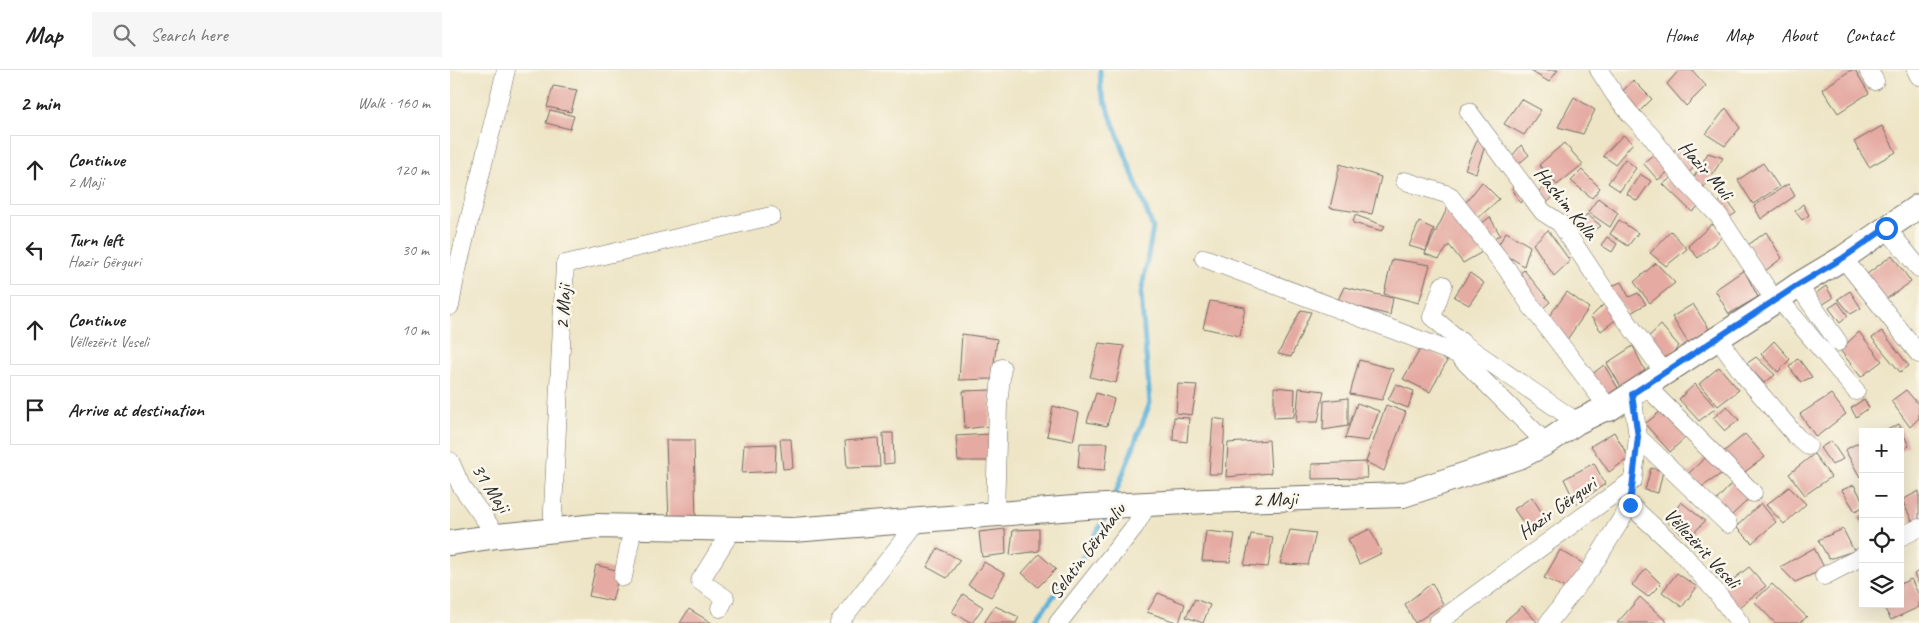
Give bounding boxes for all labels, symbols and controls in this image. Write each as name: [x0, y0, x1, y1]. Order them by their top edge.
search box: [92, 12, 442, 57]
text: Map: [25, 20, 62, 50]
icon: search: [110, 21, 138, 49]
text: Search here: [150, 23, 228, 47]
text: Home: [1665, 24, 1698, 46]
text: Map: [1726, 24, 1753, 46]
text: About: [1781, 24, 1817, 46]
text: Contact: [1845, 24, 1894, 46]
text: 2 min: [20, 90, 60, 116]
text: Walk · 160 m: [358, 93, 430, 113]
street label: Hazir Muli: [1673, 135, 1740, 207]
text: Continue: [68, 148, 125, 172]
icon: ahead: [21, 156, 49, 184]
text: 120 m: [395, 160, 429, 180]
street label: Hashim Kolla: [1529, 161, 1604, 246]
text: 2 Maji: [68, 172, 104, 192]
route start: [1875, 217, 1898, 240]
text: Turn left: [68, 228, 123, 252]
icon: left: [21, 236, 49, 264]
text: 30 m: [402, 240, 429, 260]
text: Hazir Gërguri: [68, 252, 141, 272]
street label: 2 Maji: [549, 282, 577, 330]
text: Continue: [68, 308, 125, 332]
icon: ahead: [21, 316, 49, 344]
text: 10 m: [402, 320, 429, 340]
text: Vëllezërit Veseli: [68, 332, 149, 352]
icon: arrive: [21, 396, 49, 424]
text: Arrive at destination: [68, 398, 204, 422]
map controls: [1859, 428, 1904, 608]
button: +: [1859, 428, 1904, 473]
street label: 31 Maji: [466, 459, 517, 519]
street label: Hazir Gërguri: [1513, 470, 1603, 545]
button: −: [1859, 473, 1904, 518]
street label: 2 Maji: [1252, 486, 1300, 512]
route end: [1619, 494, 1642, 517]
street label: Selatin Gërxhaliu: [1043, 497, 1132, 604]
street label: Vëllezërit Veseli: [1658, 503, 1747, 595]
button: locate: [1859, 518, 1904, 563]
button: layers: [1859, 563, 1904, 608]

